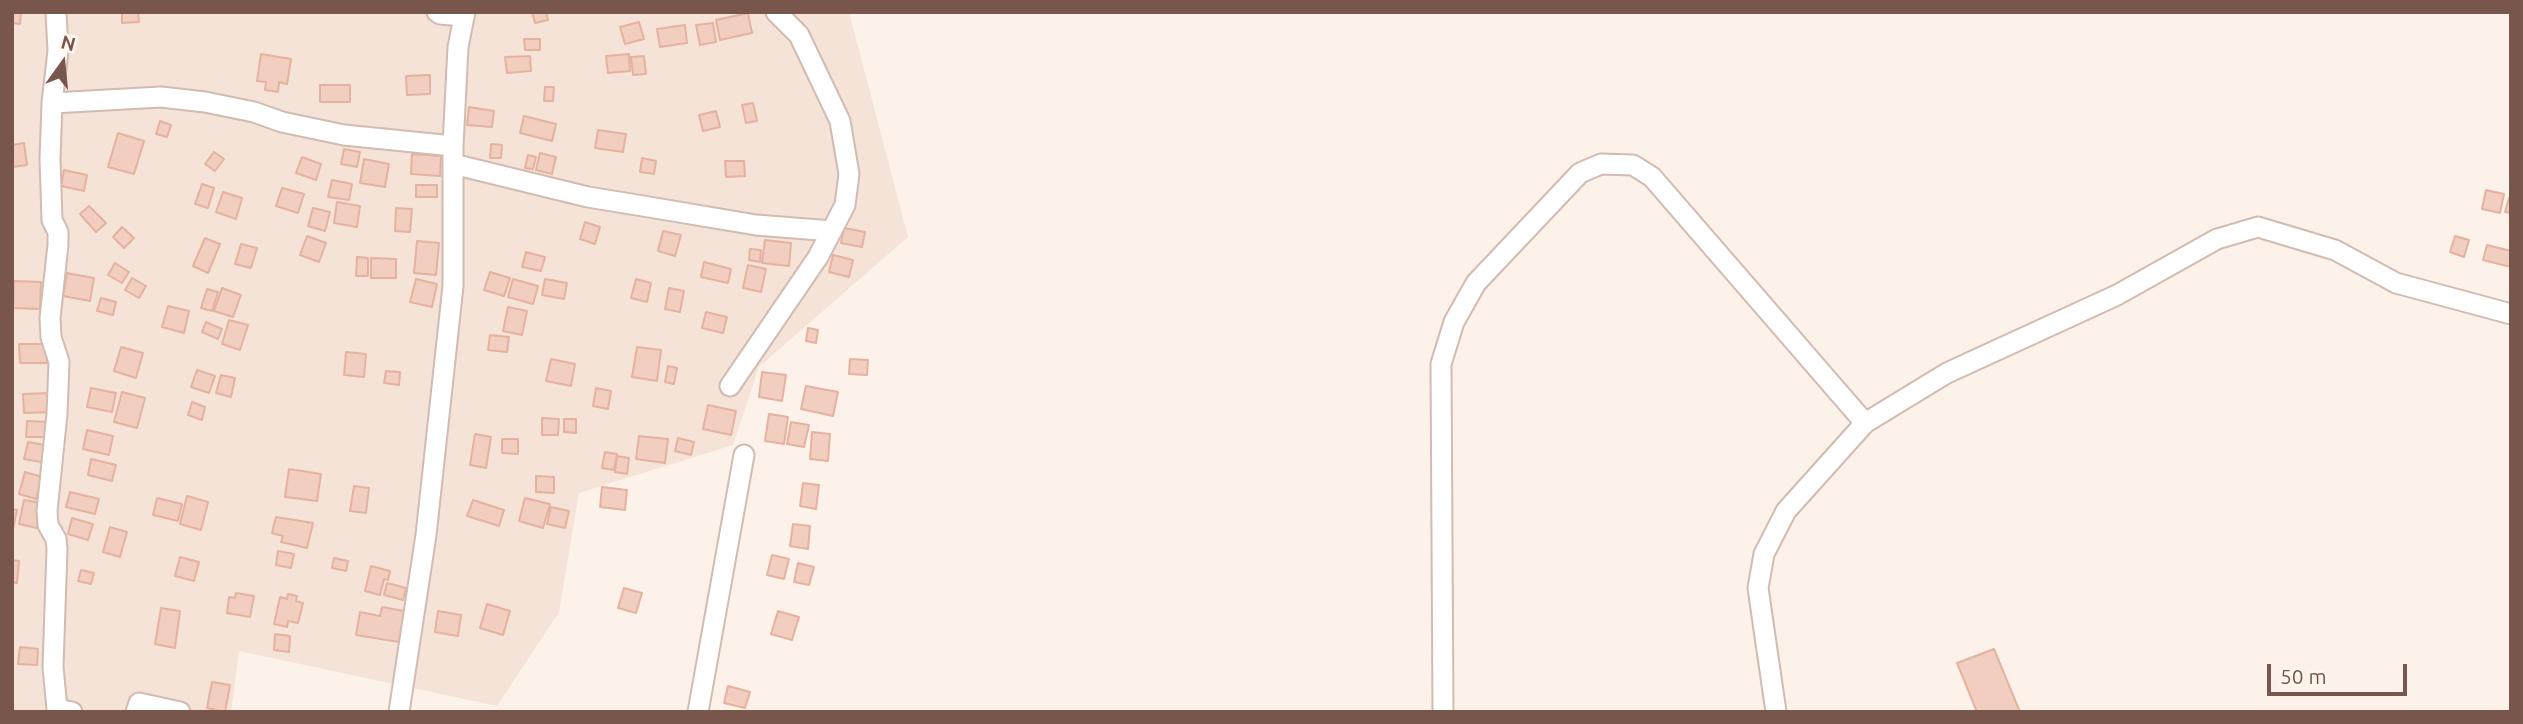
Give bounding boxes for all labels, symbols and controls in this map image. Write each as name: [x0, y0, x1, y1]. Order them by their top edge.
north arrow: [28, 28, 98, 98]
text: N: [59, 30, 78, 55]
scale bar: [2271, 650, 2411, 694]
text: 50 m: [2280, 664, 2327, 688]

